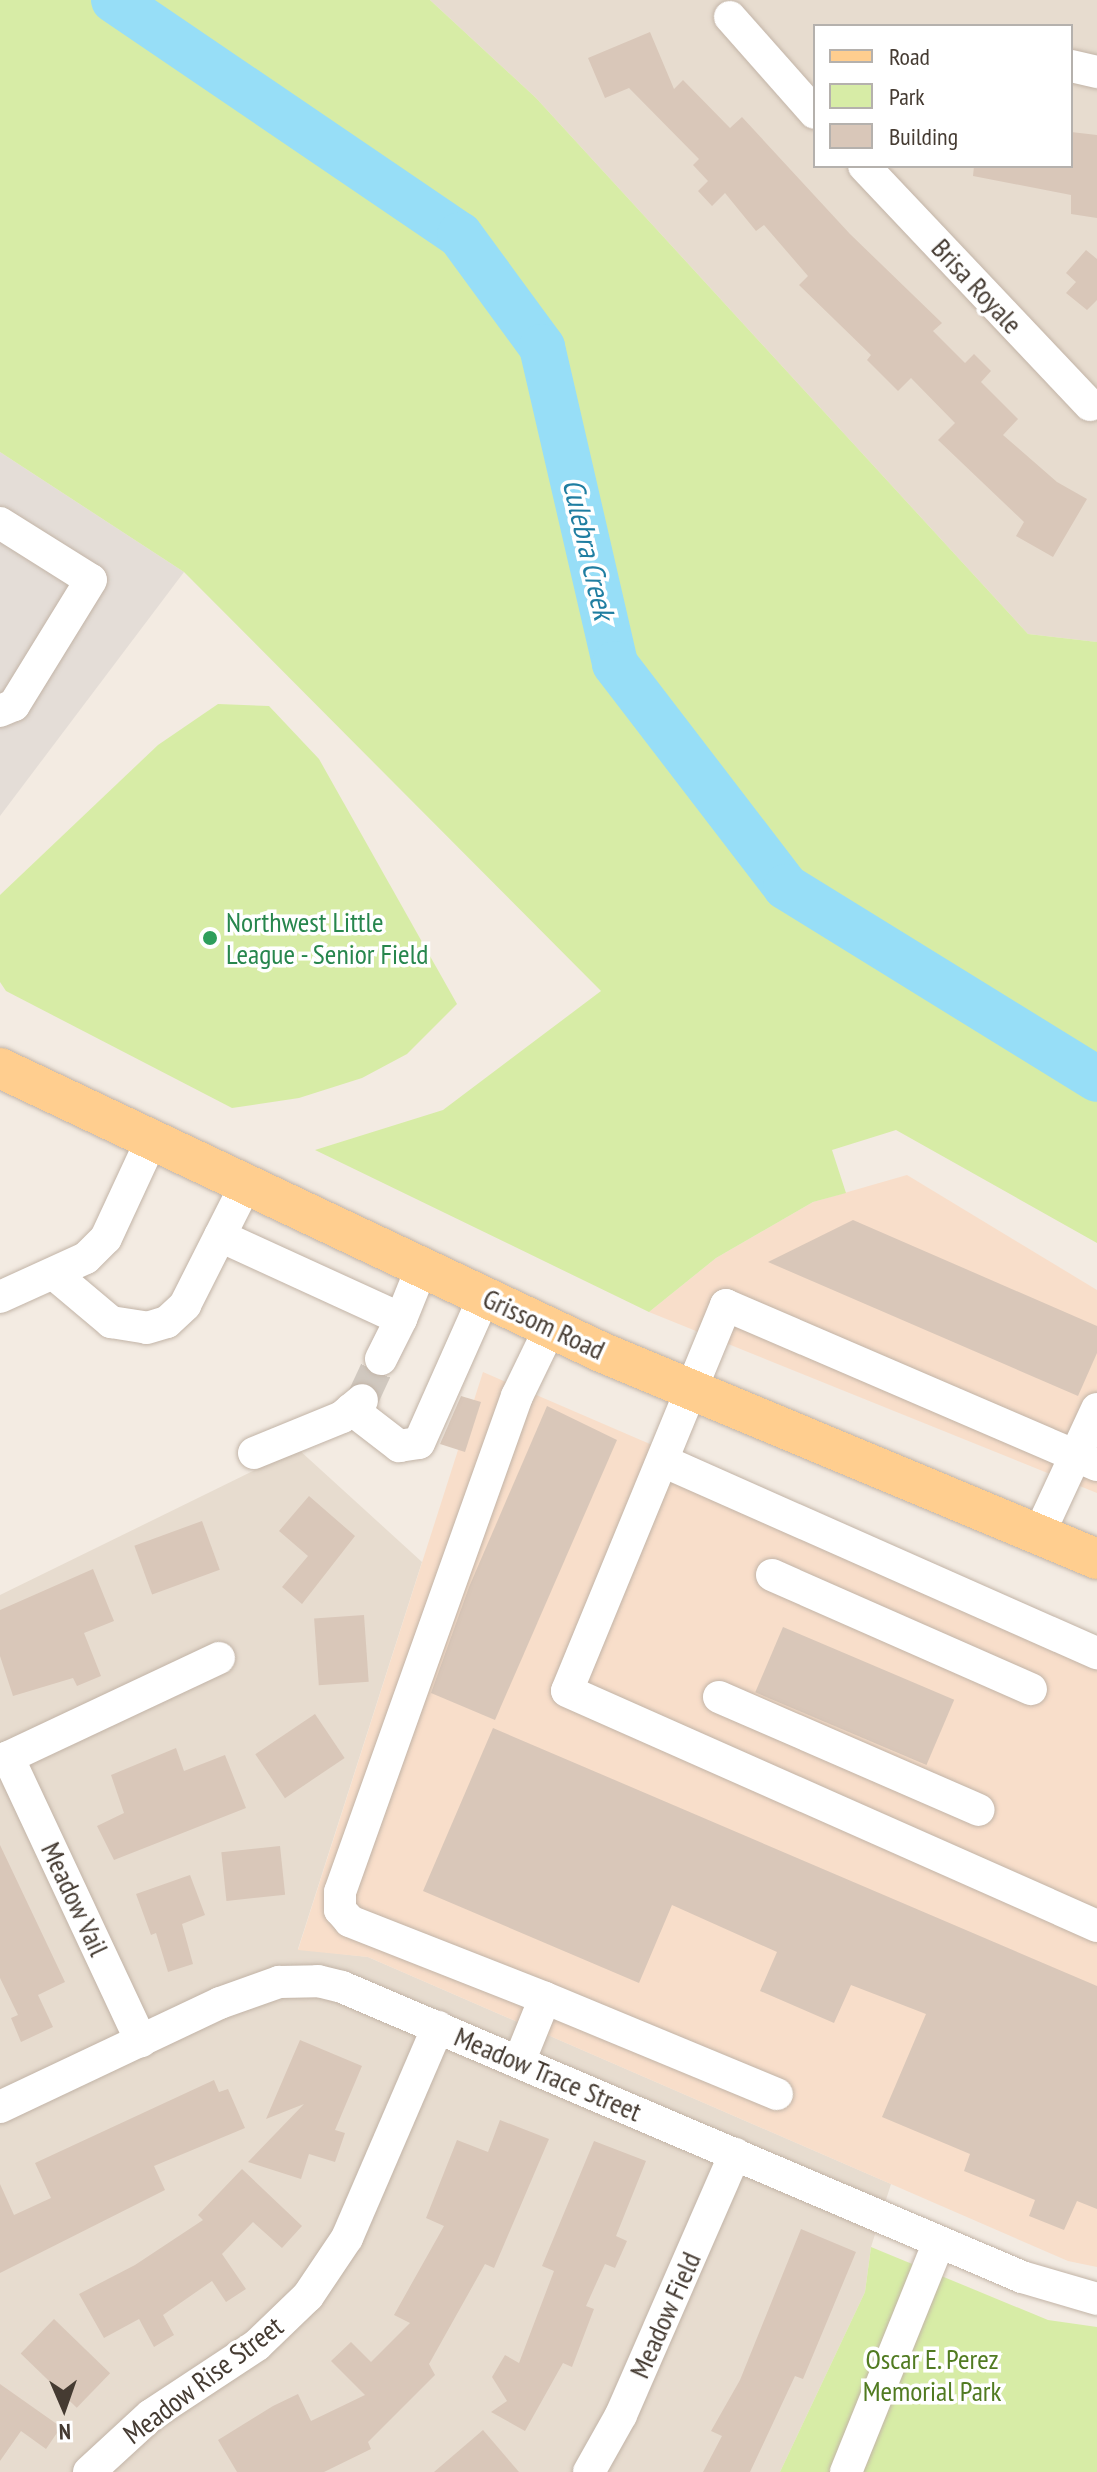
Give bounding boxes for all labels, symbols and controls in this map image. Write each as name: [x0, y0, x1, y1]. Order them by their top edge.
legend: [813, 24, 1073, 168]
text: Road: [889, 41, 930, 72]
text: Park: [889, 81, 925, 112]
text: Building: [889, 121, 958, 152]
street label: Brisa Royale: [925, 232, 1029, 340]
water label: Culebra Creek: [555, 475, 623, 623]
place label: Northwest Little League - Senior Field: [226, 905, 430, 971]
marker: Northwest Little League - Senior Field: [201, 929, 219, 947]
street label: Grissom Road: [478, 1281, 610, 1367]
street label: Meadow Vail: [34, 1836, 116, 1962]
street label: Meadow Trace Street: [449, 2019, 647, 2129]
street label: Meadow Field: [622, 2247, 708, 2383]
street label: Meadow Rise Street: [116, 2309, 290, 2451]
park label: Oscar E. Perez Memorial Park: [863, 2342, 1001, 2408]
north arrow: [24, 2368, 104, 2448]
text: N: [58, 2418, 71, 2446]

